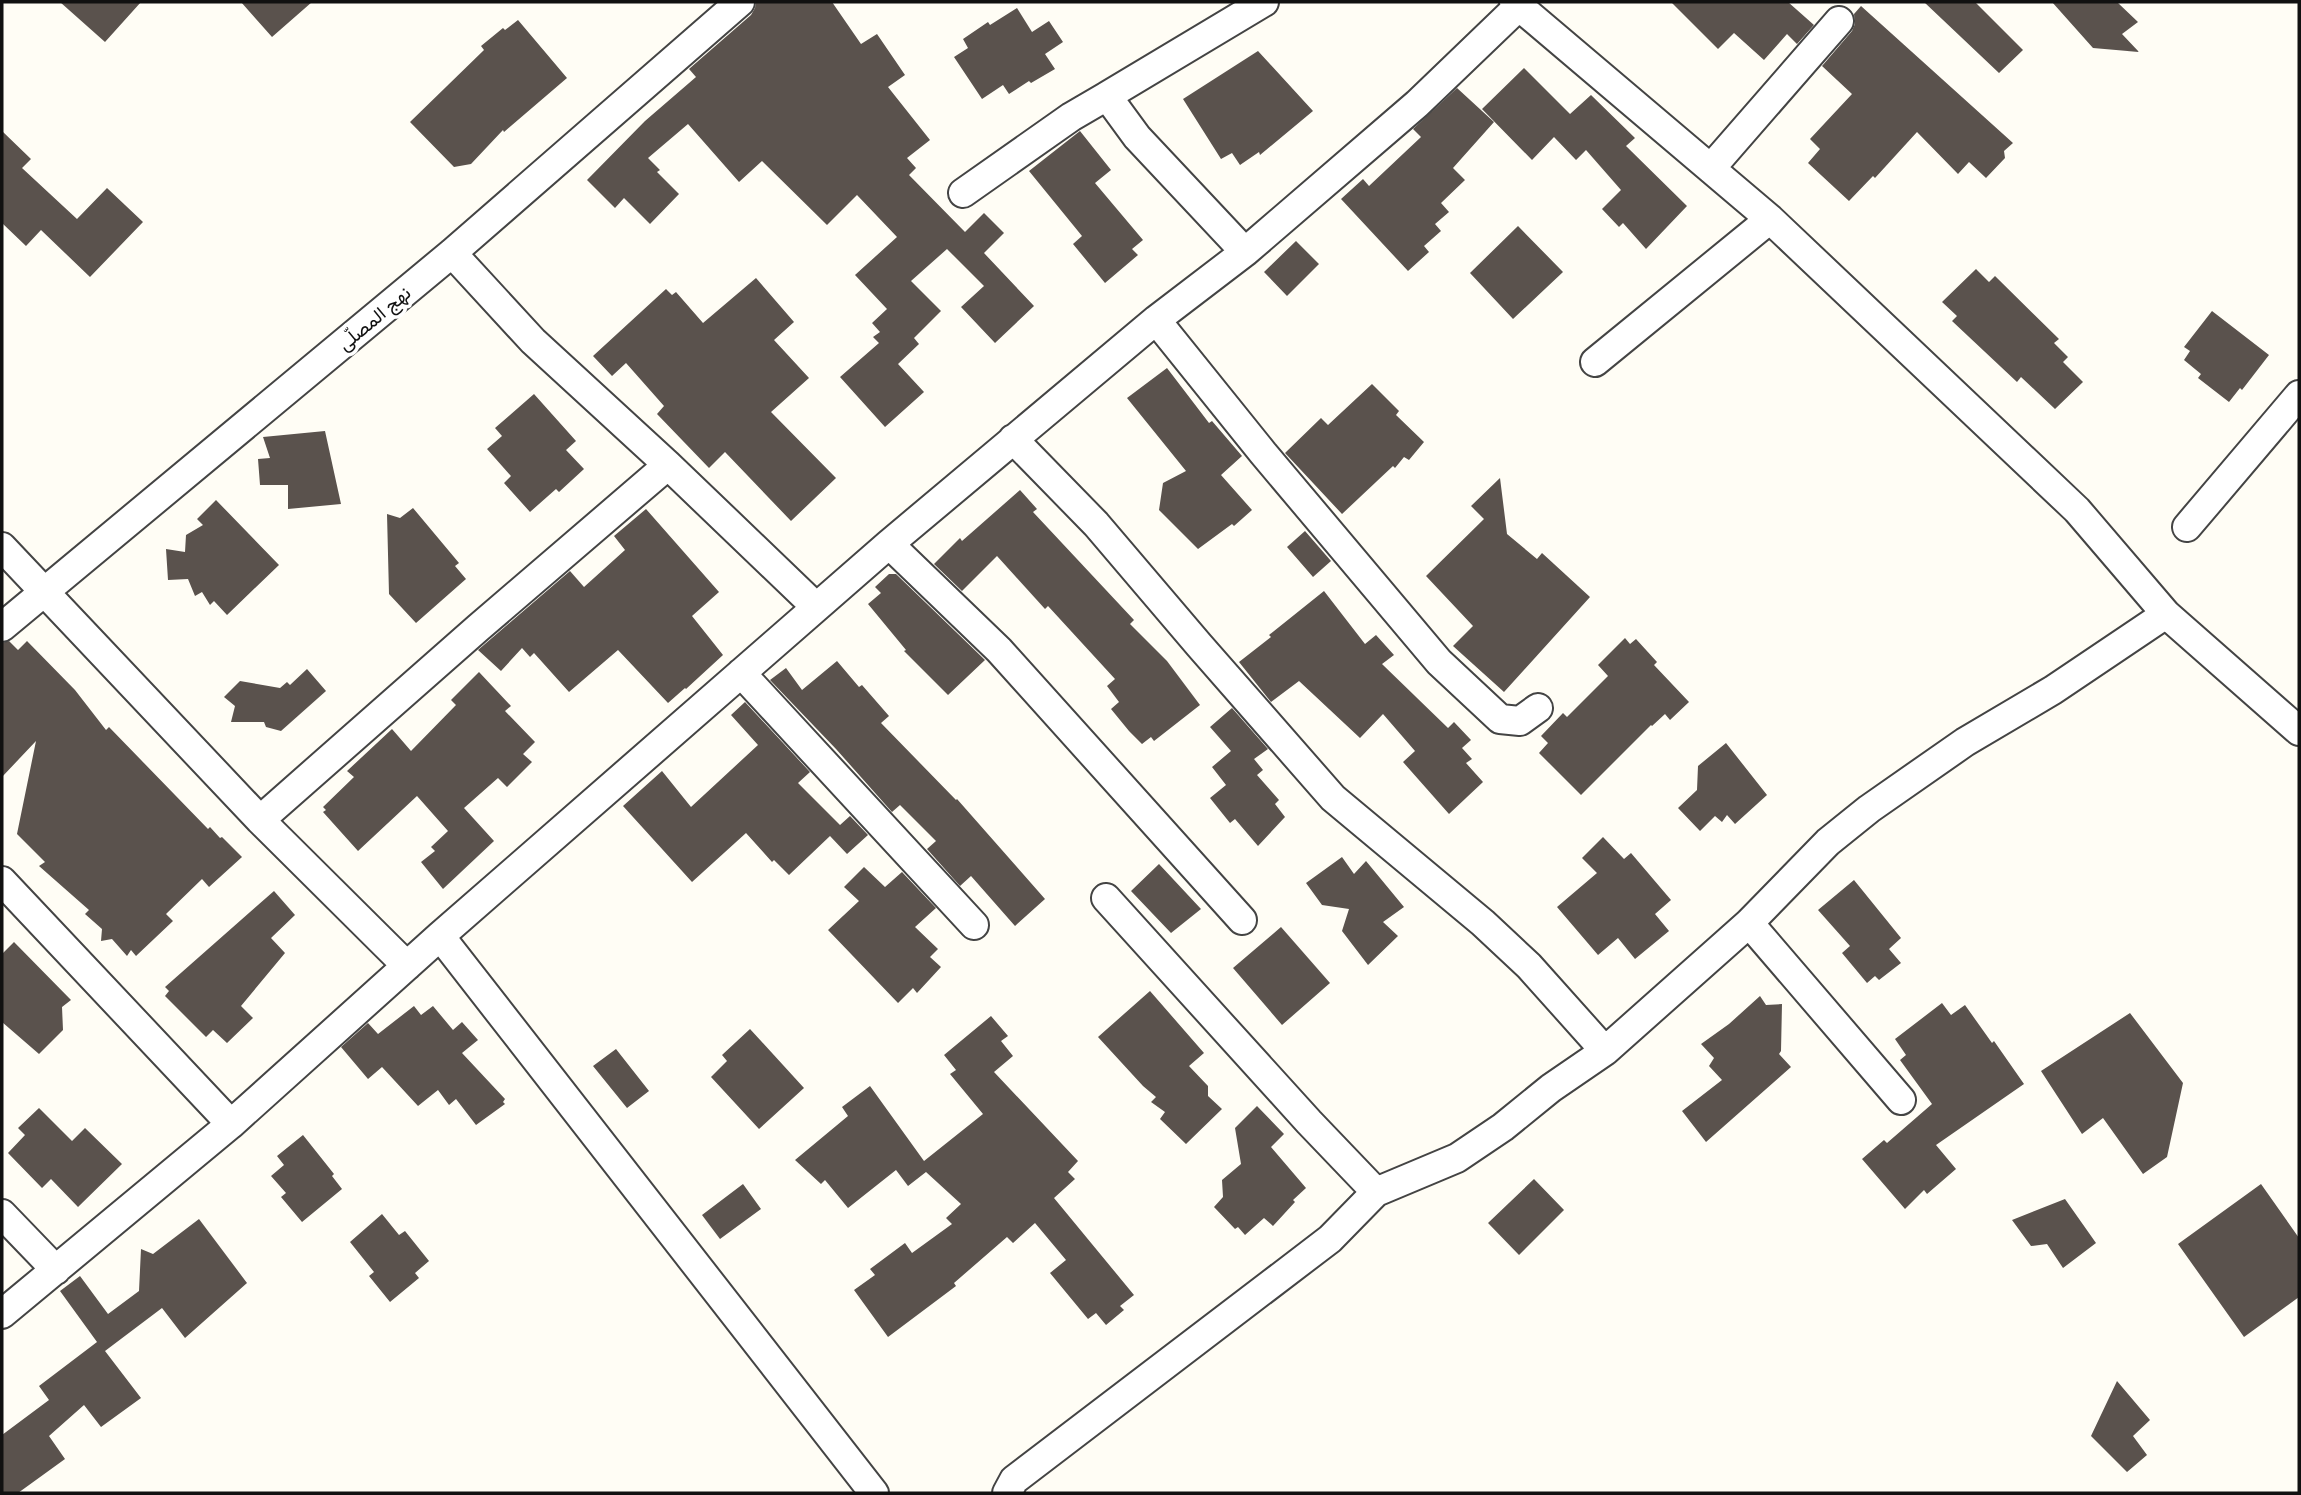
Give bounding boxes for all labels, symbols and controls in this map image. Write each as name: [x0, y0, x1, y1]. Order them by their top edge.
street label: نهج المصلّى: [331, 279, 417, 357]

